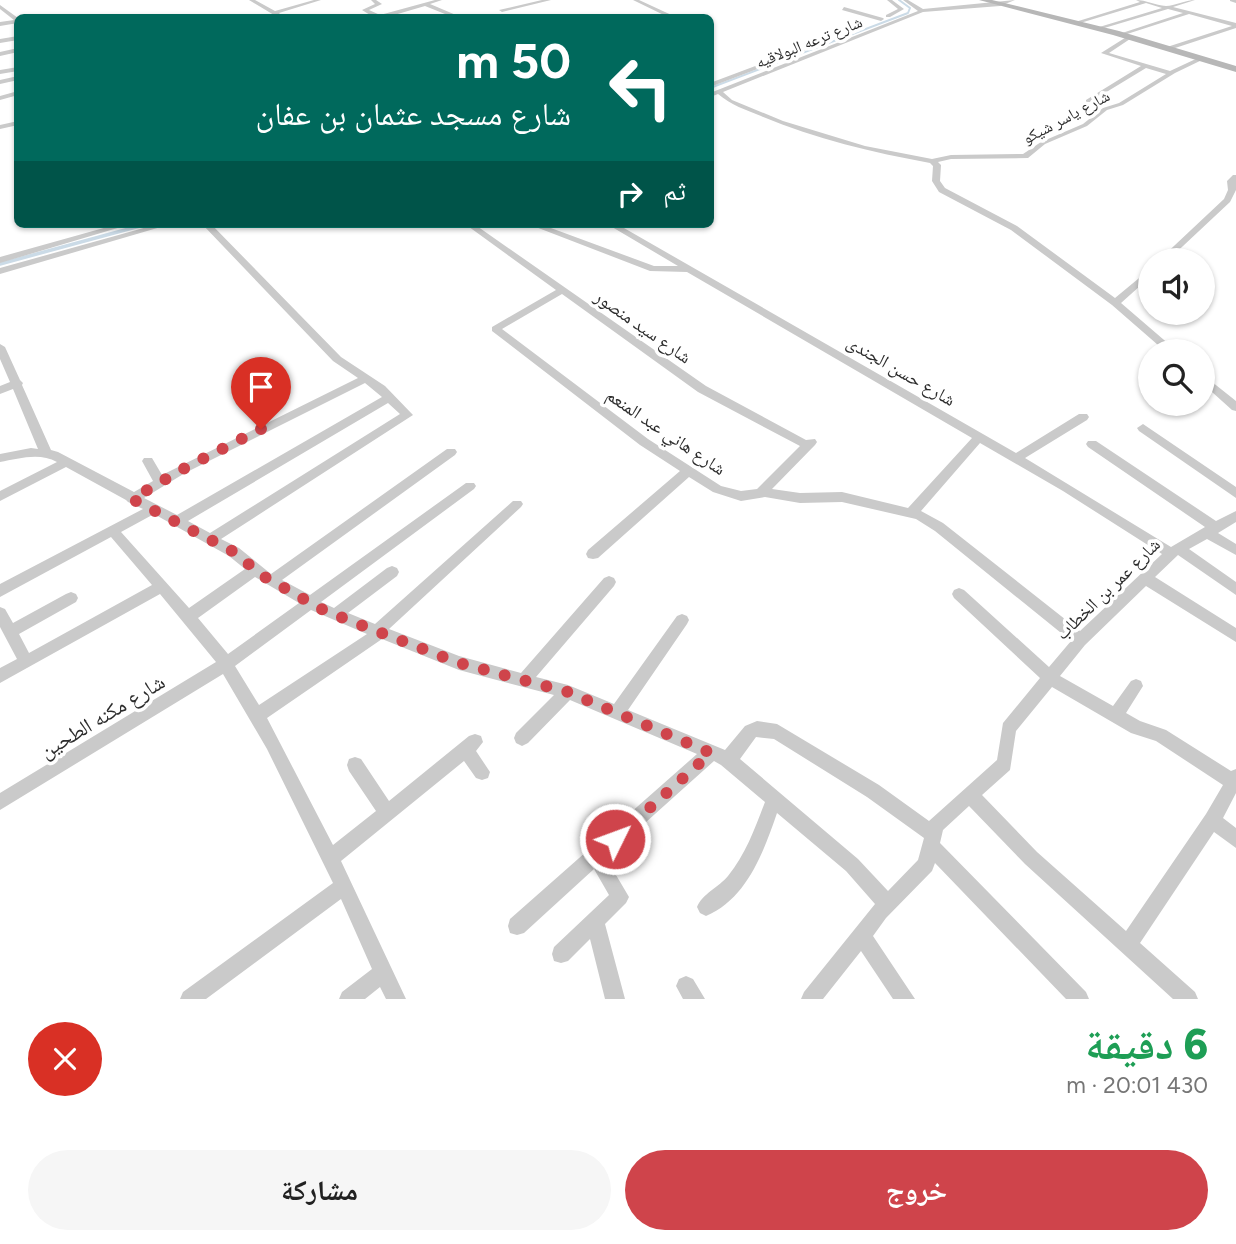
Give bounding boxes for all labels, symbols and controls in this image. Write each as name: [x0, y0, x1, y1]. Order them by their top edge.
street label: شارع ترعه البولاقيه: [753, 12, 865, 73]
text: 50 m: [456, 31, 571, 90]
icon: left: [595, 42, 686, 133]
street label: شارع ياسر شيكو: [1019, 86, 1113, 149]
text: شارع مسجد عثمان بن عفان: [256, 95, 571, 133]
icon: right: [611, 175, 649, 213]
text: ثم: [663, 175, 686, 207]
map controls: [1138, 248, 1215, 416]
button: sound: [1138, 248, 1215, 325]
street label: شارع سيد منصور: [590, 285, 696, 368]
street label: شارع حسن الجندى: [843, 331, 959, 411]
button: search: [1138, 339, 1215, 416]
pin: [231, 357, 291, 429]
icon: arrive: [242, 368, 280, 406]
street label: شارع هاني عبد المنعم: [600, 384, 730, 483]
street label: شارع عمر بن الخطاب: [1051, 534, 1165, 644]
street label: شارع مكنه الطحين: [35, 669, 170, 764]
position arrow: [578, 802, 652, 876]
text: 6 دقيقة: [1085, 1019, 1208, 1070]
button: close: [28, 1022, 102, 1096]
text: 430 m · 20:01: [1066, 1071, 1208, 1099]
button: مشاركة: [28, 1150, 611, 1230]
button: خروج: [625, 1150, 1208, 1230]

